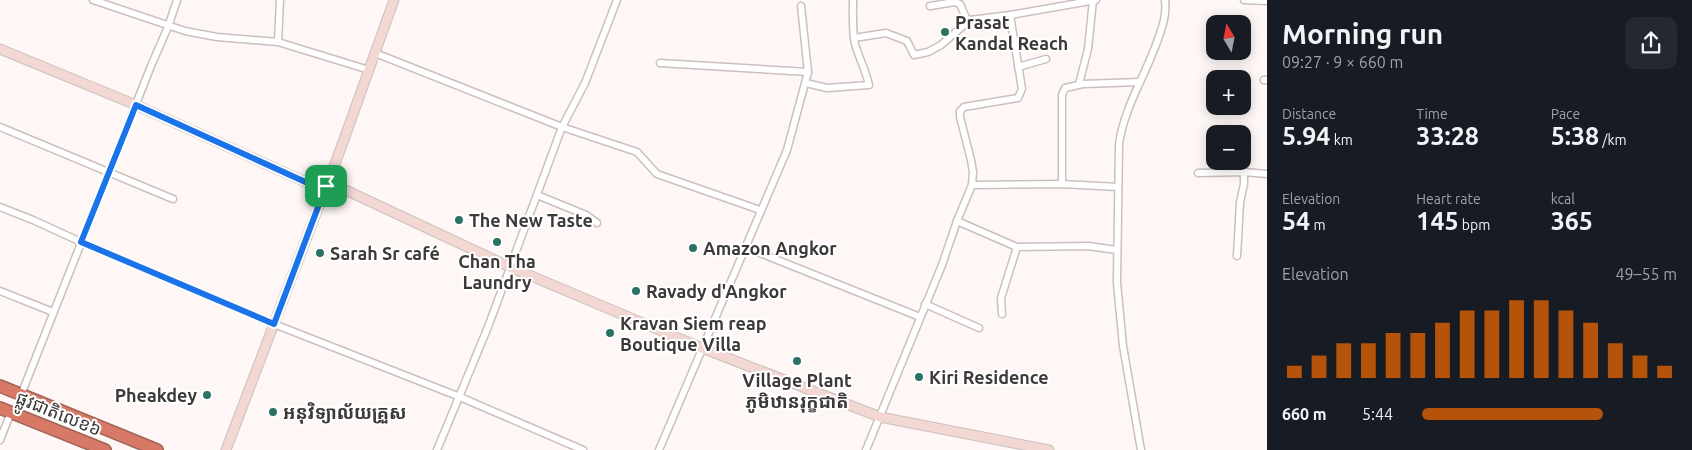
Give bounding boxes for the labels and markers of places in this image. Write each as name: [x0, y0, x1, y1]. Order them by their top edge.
place label: Prasat Kandal Reach: [955, 12, 1068, 53]
marker: Prasat Kandal Reach: [939, 26, 951, 38]
pin: [305, 165, 347, 207]
place label: The New Taste: [469, 210, 593, 230]
marker: The New Taste: [453, 214, 465, 226]
marker: Chan Tha Laundry: [491, 236, 503, 248]
place label: Amazon Angkor: [703, 238, 837, 258]
marker: Amazon Angkor: [687, 242, 699, 254]
place label: Sarah Sr café: [330, 243, 440, 263]
marker: Sarah Sr café: [314, 247, 326, 259]
place label: Chan Tha Laundry: [458, 251, 536, 292]
place label: Ravady d'Angkor: [646, 281, 787, 301]
marker: Ravady d'Angkor: [630, 285, 642, 297]
place label: Kravan Siem reap Boutique Villa: [620, 313, 766, 354]
marker: Kravan Siem reap Boutique Villa: [604, 327, 616, 339]
marker: Village Plant ភូមិឋានរុក្ខជាតិ: [791, 355, 803, 367]
place label: Kiri Residence: [929, 367, 1049, 387]
place label: Village Plant ភូមិឋានរុក្ខជាតិ: [742, 370, 852, 413]
marker: Kiri Residence: [913, 371, 925, 383]
place label: Pheakdey: [115, 385, 197, 405]
marker: Pheakdey: [201, 389, 213, 401]
place label: អនុវិទ្យាល័យគ្រួស: [283, 402, 407, 424]
marker: អនុវិទ្យាល័យគ្រួស: [267, 406, 279, 418]

